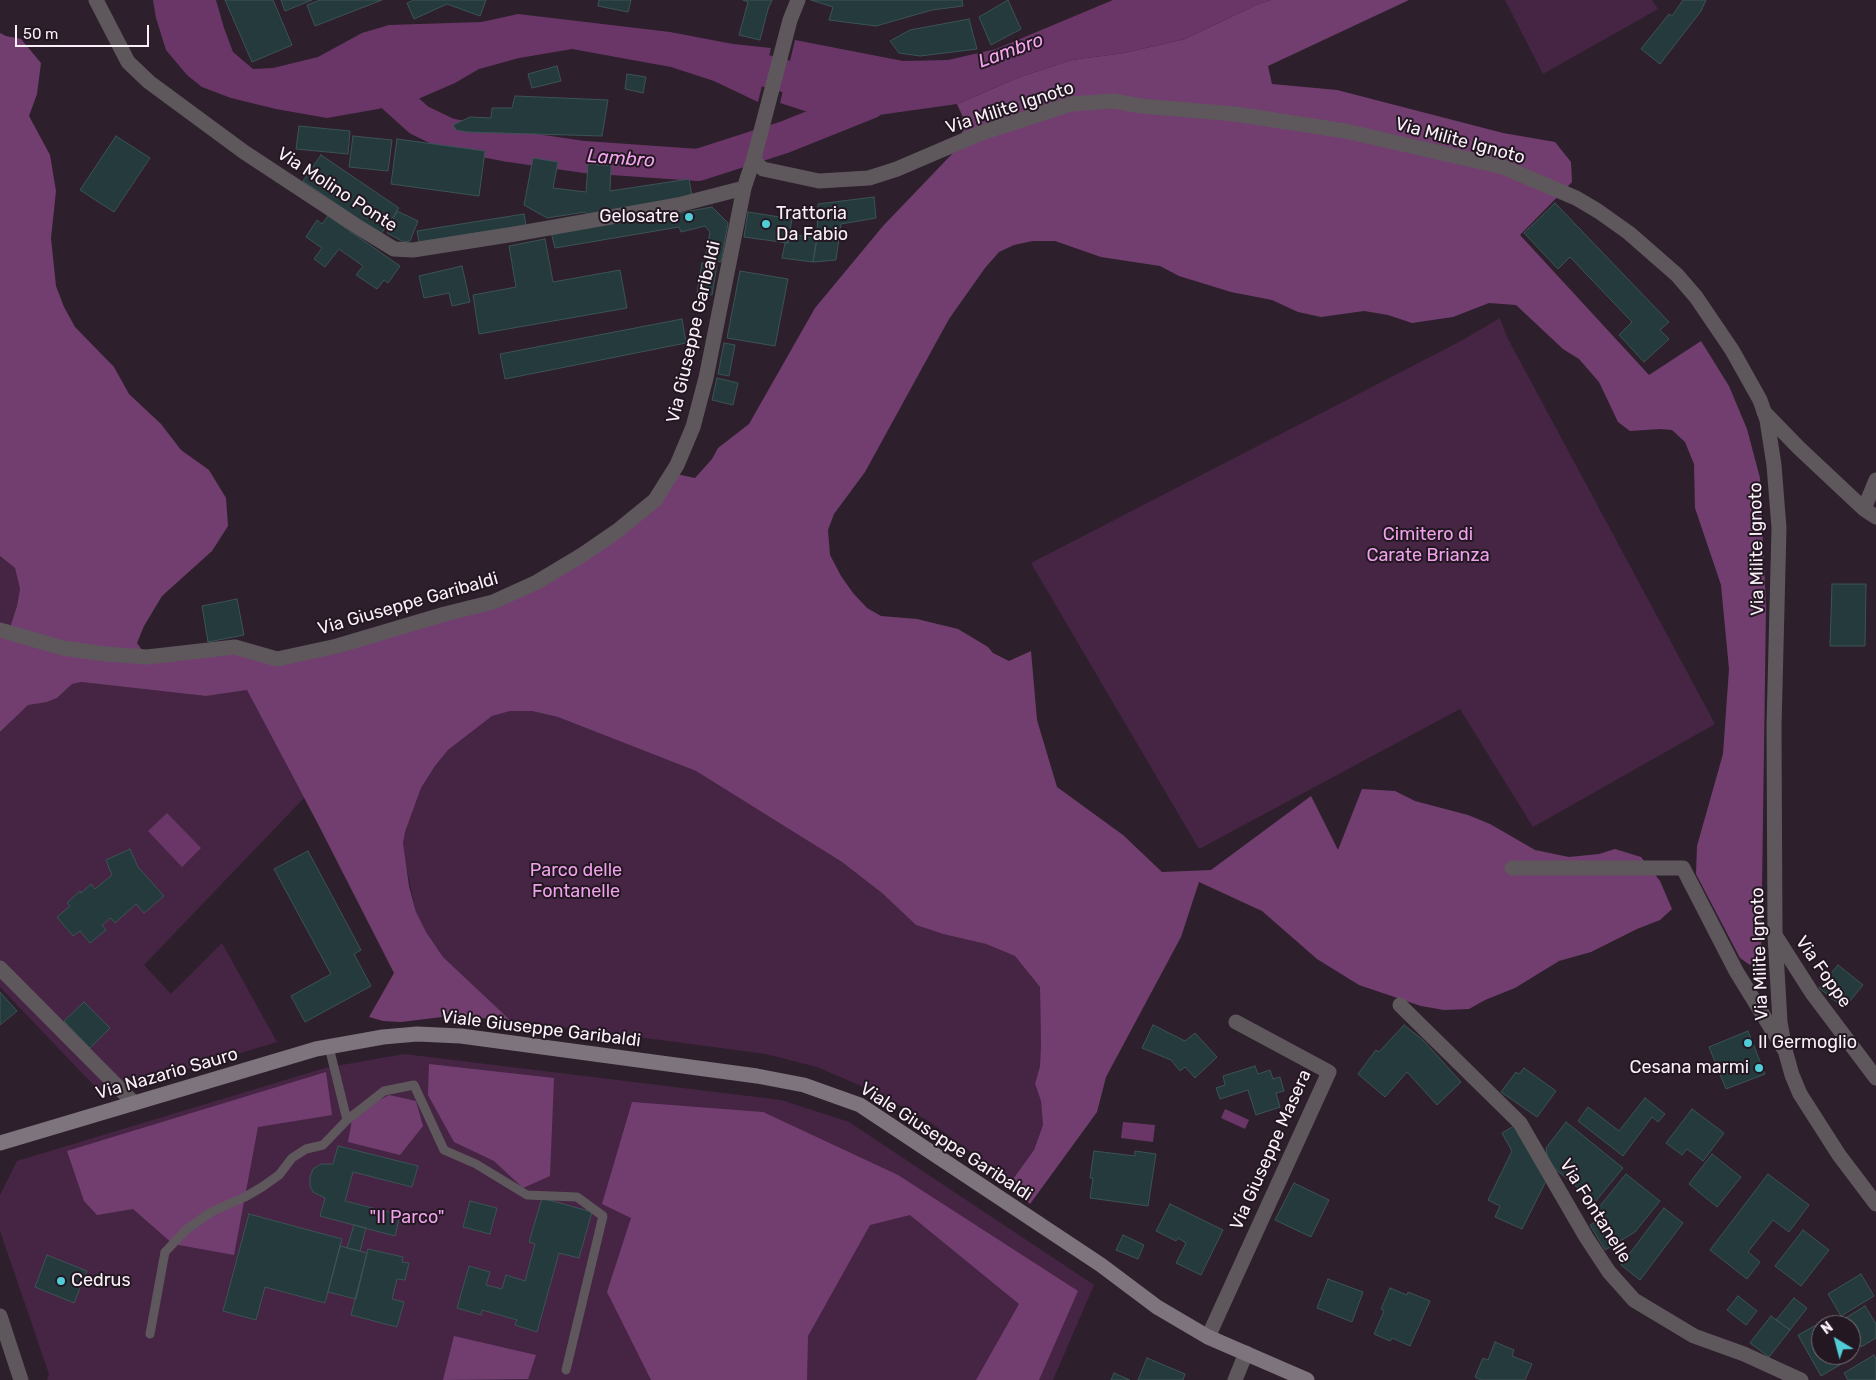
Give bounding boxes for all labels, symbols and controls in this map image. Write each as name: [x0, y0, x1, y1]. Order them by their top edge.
scale bar: [18, 15, 151, 47]
text: 50 m: [23, 25, 58, 43]
water label: Lambro: [975, 29, 1047, 73]
street label: Via Milite Ignoto: [943, 77, 1077, 139]
street label: Via Milite Ignoto: [1393, 113, 1527, 169]
street label: Via Molino Ponte: [273, 143, 401, 237]
water label: Lambro: [586, 145, 656, 173]
place label: Trattoria Da Fabio: [776, 203, 848, 245]
place label: Gelosatre: [599, 206, 679, 228]
marker: Gelosatre: [683, 211, 695, 223]
marker: Trattoria Da Fabio: [760, 218, 772, 230]
street label: Via Giuseppe Garibaldi: [662, 239, 726, 425]
street label: Via Milite Ignoto: [1745, 482, 1769, 616]
park label: Cimitero di Carate Brianza: [1366, 524, 1490, 566]
street label: Via Giuseppe Garibaldi: [315, 568, 501, 640]
park label: Parco delle Fontanelle: [530, 860, 622, 902]
street label: Via Milite Ignoto: [1747, 887, 1773, 1021]
street label: Via Foppe: [1790, 932, 1856, 1012]
street label: Viale Giuseppe Garibaldi: [440, 1006, 642, 1052]
place label: Il Germoglio: [1758, 1032, 1857, 1054]
marker: Il Germoglio: [1742, 1037, 1754, 1049]
street label: Via Nazario Sauro: [93, 1043, 241, 1105]
place label: Cesana marmi: [1629, 1057, 1749, 1079]
marker: Cesana marmi: [1753, 1062, 1765, 1074]
street label: Via Giuseppe Masera: [1226, 1066, 1316, 1234]
street label: Viale Giuseppe Garibaldi: [856, 1078, 1036, 1206]
street label: Via Fontanelle: [1554, 1155, 1636, 1267]
park label: "Il Parco": [370, 1207, 444, 1229]
place label: Cedrus: [71, 1270, 131, 1292]
marker: Cedrus: [55, 1275, 67, 1287]
north arrow: [1811, 1315, 1861, 1365]
text: N: [1818, 1319, 1836, 1338]

